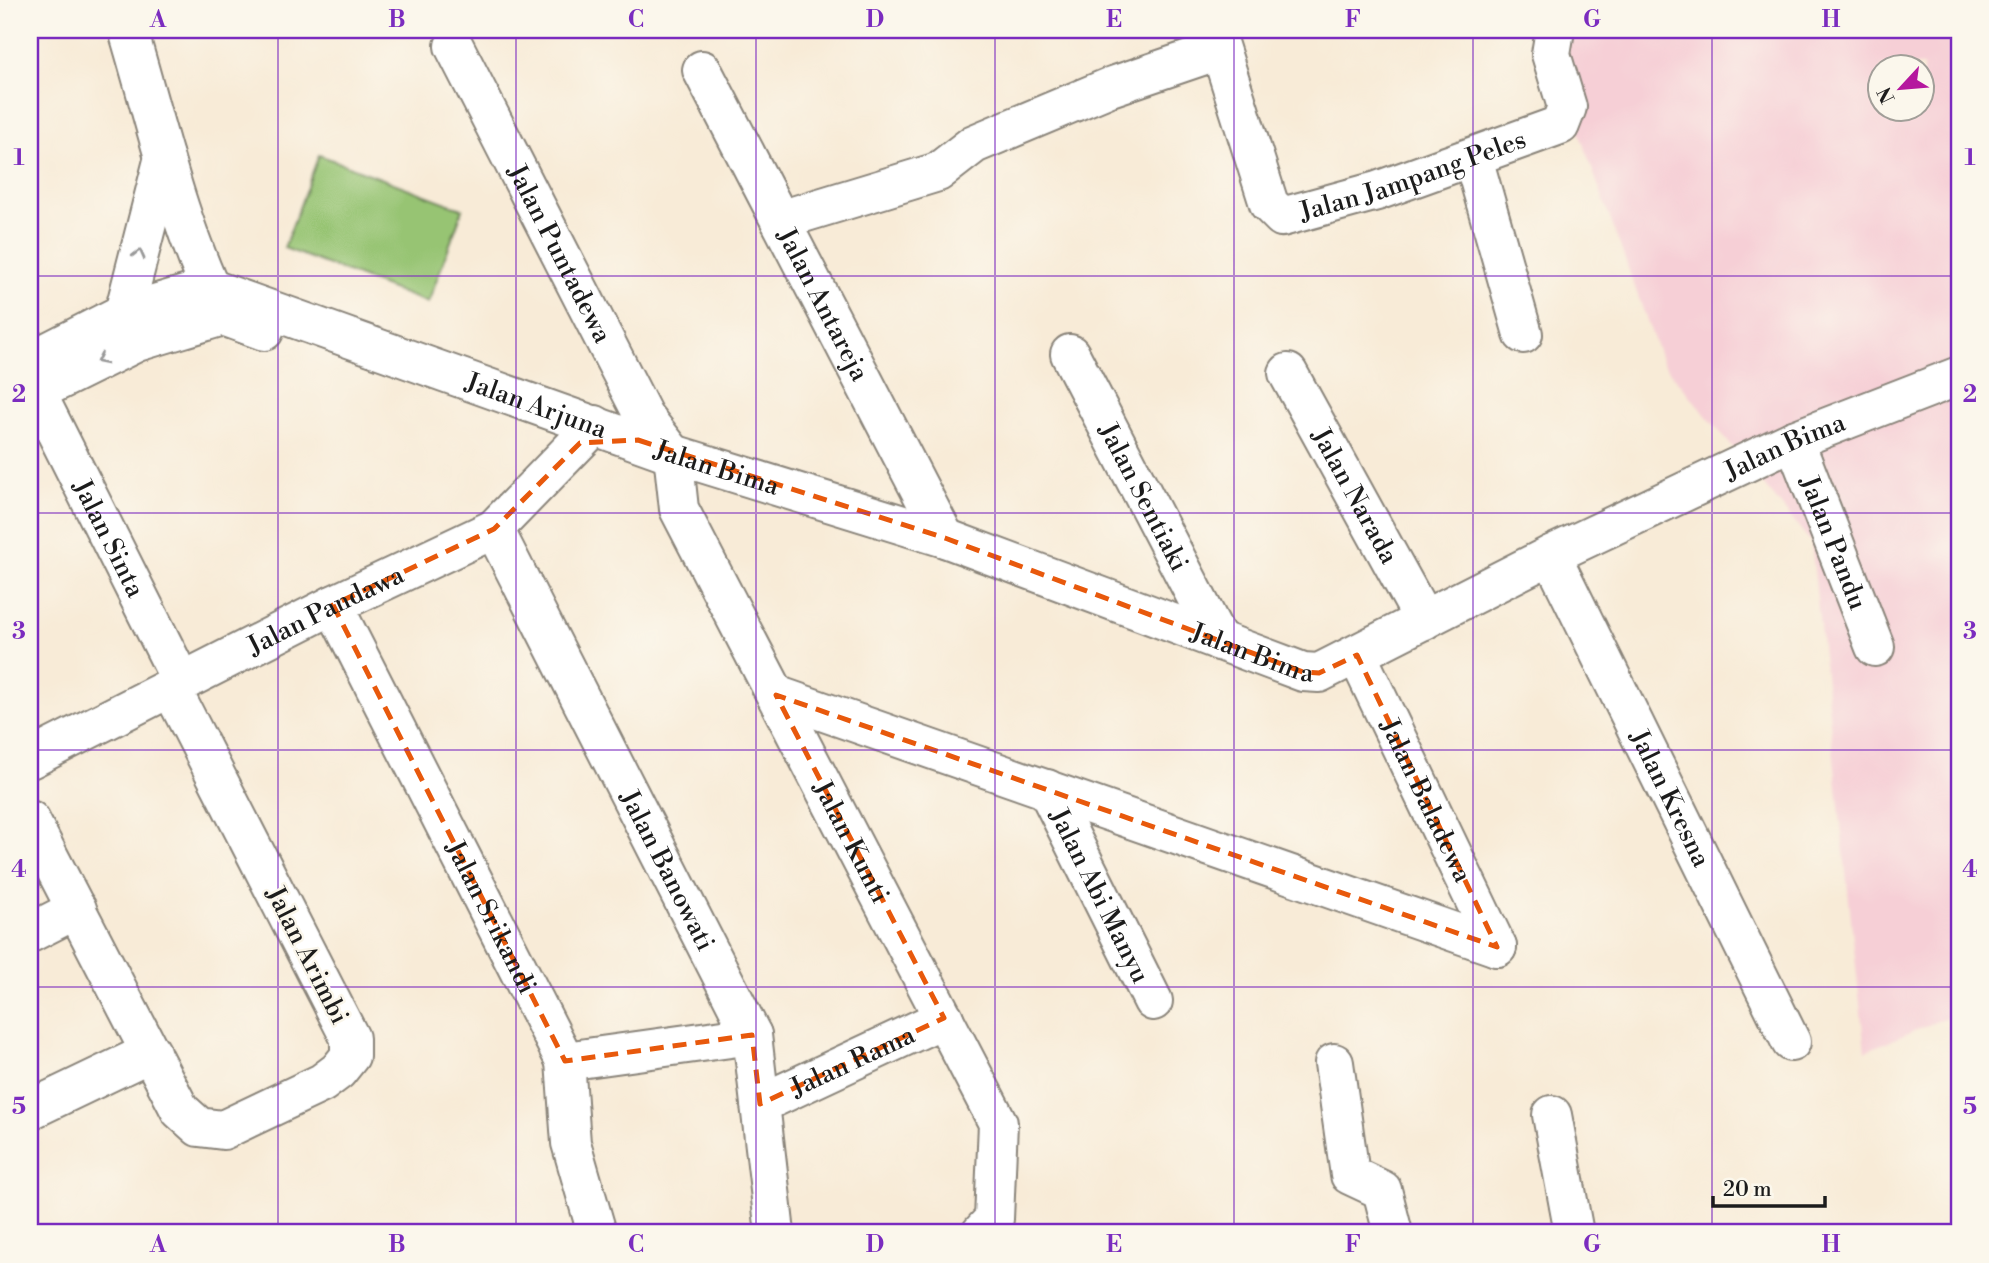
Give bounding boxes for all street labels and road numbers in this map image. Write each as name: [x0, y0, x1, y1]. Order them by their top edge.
street label: Jalan Jampang Peles: [1295, 124, 1530, 229]
street label: Jalan Puntadewa: [500, 158, 619, 349]
street label: Jalan Antareja: [769, 222, 876, 387]
street label: Jalan Arjuna: [460, 366, 612, 446]
street label: Jalan Bima: [1719, 406, 1851, 488]
street label: Jalan Sentiaki: [1091, 417, 1195, 577]
street label: Jalan Narada: [1304, 422, 1405, 570]
street label: Jalan Bima: [649, 433, 784, 503]
street label: Jalan Pandu: [1792, 471, 1874, 614]
street label: Jalan Sinta: [65, 474, 152, 604]
street label: Jalan Pandawa: [242, 559, 410, 663]
street label: Jalan Bima: [1185, 616, 1315, 690]
street label: Jalan Baladewa: [1373, 713, 1479, 888]
street label: Jalan Kresna: [1622, 724, 1718, 873]
street label: Jalan Kunti: [806, 775, 896, 909]
street label: Jalan Banowati: [612, 784, 721, 956]
street label: Jalan Abi Manyu: [1042, 802, 1156, 989]
street label: Jalan Srikandi: [438, 835, 543, 999]
street label: Jalan Arimbi: [258, 880, 355, 1030]
street label: Jalan Rama: [785, 1019, 921, 1105]

